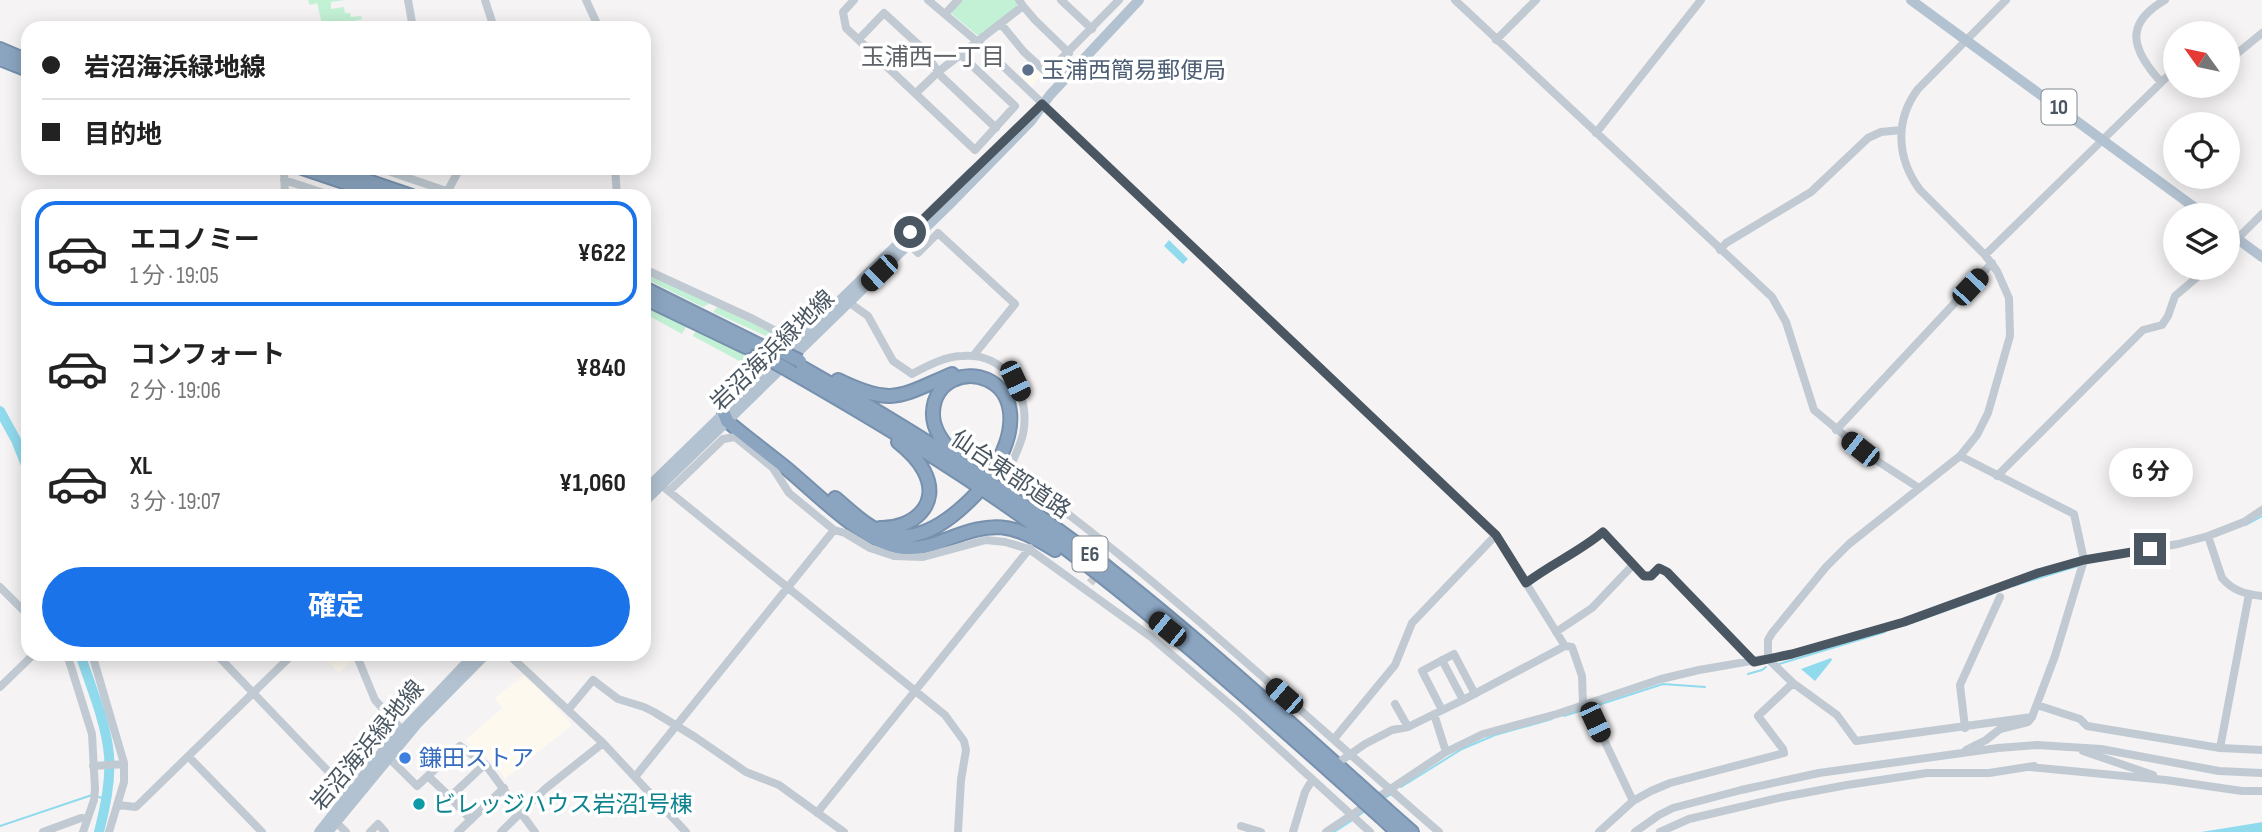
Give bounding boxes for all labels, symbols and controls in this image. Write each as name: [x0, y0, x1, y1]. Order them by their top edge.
north arrow: [2163, 21, 2240, 98]
map controls: [2163, 21, 2240, 280]
district label: 玉浦西一丁目: [861, 43, 1005, 72]
text: 岩沼海浜緑地線: [84, 53, 266, 84]
place label: 玉浦西簡易郵便局: [1042, 57, 1226, 85]
marker: 玉浦西簡易郵便局: [1020, 62, 1036, 78]
road number: 10: [2042, 90, 2076, 124]
button: locate: [2163, 112, 2240, 189]
text: 目的地: [84, 120, 162, 151]
button: layers: [2163, 203, 2240, 280]
route start: [894, 216, 926, 248]
icon: car: [46, 222, 109, 285]
text: エコノミー: [130, 225, 260, 256]
text: ¥622: [578, 238, 626, 269]
car: [857, 251, 902, 295]
text: 1 分 · 19:05: [130, 262, 219, 290]
car: [1948, 264, 1993, 310]
street label: 岩沼海浜緑地線: [705, 285, 840, 417]
icon: car: [46, 337, 109, 400]
text: コンフォート: [130, 340, 285, 371]
text: ¥840: [576, 353, 626, 384]
car: [997, 358, 1034, 404]
text: 2 分 · 19:06: [130, 377, 221, 405]
street label: 仙台東部道路: [945, 425, 1075, 525]
car: [1837, 428, 1884, 470]
callout: 6 分: [2108, 448, 2192, 496]
text: XL: [130, 451, 152, 482]
icon: car: [46, 452, 109, 515]
text: 6 分: [2132, 458, 2170, 486]
text: ¥1,060: [559, 468, 626, 499]
text: 3 分 · 19:07: [130, 488, 220, 516]
route end: [2134, 533, 2166, 565]
road number: E6: [1072, 536, 1108, 572]
button: 確定: [42, 567, 630, 647]
car: [1145, 608, 1190, 650]
car: [1262, 674, 1307, 718]
street label: 岩沼海浜緑地線: [305, 675, 430, 816]
car: [1577, 699, 1614, 745]
place label: 鎌田ストア: [419, 745, 534, 773]
marker: 鎌田ストア: [397, 750, 413, 766]
place label: ビレッジハウス岩沼1号棟: [433, 791, 693, 819]
marker: ビレッジハウス岩沼1号棟: [411, 796, 427, 812]

